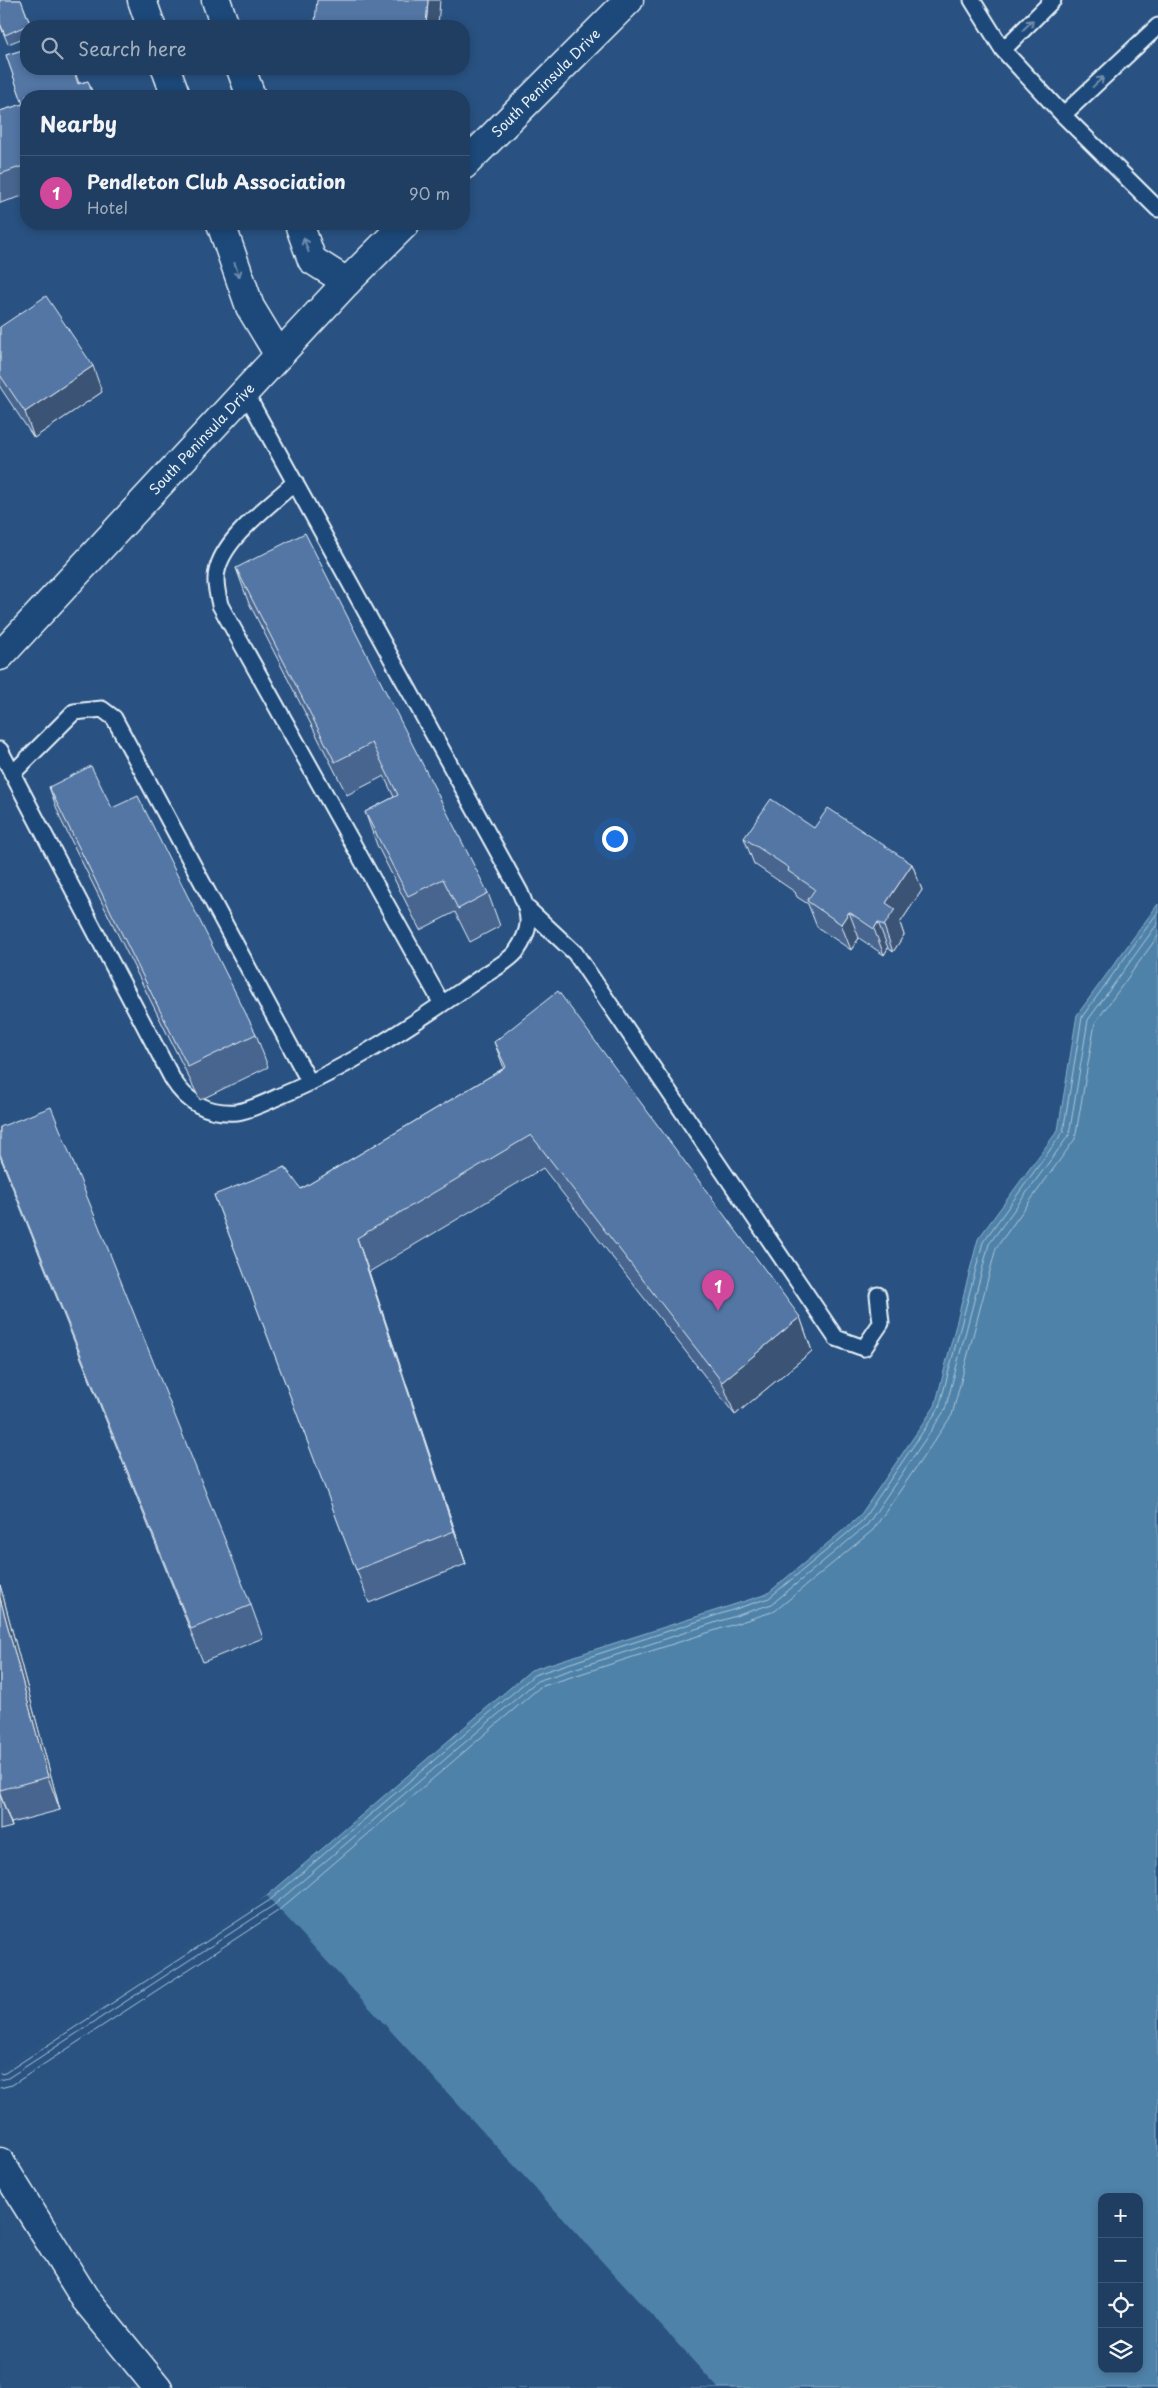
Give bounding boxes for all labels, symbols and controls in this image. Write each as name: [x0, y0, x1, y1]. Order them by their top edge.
one-way arrow: [1022, 19, 1034, 31]
search box: [20, 20, 470, 75]
street label: South Peninsula Drive: [487, 24, 605, 142]
icon: search: [38, 34, 66, 62]
text: Search here: [78, 34, 187, 62]
one-way arrow: [1092, 76, 1105, 88]
text: Nearby: [40, 107, 117, 139]
text: Pendleton Club Association: [87, 167, 346, 195]
text: 1: [52, 181, 60, 205]
text: 90 m: [409, 181, 450, 205]
text: Hotel: [87, 195, 128, 219]
one-way arrow: [301, 238, 310, 253]
one-way arrow: [233, 261, 242, 277]
street label: South Peninsula Drive: [144, 378, 259, 499]
your location: [602, 826, 628, 852]
pin: 1: [702, 1270, 734, 1311]
map controls: [1098, 2193, 1143, 2373]
button: +: [1098, 2193, 1143, 2238]
button: −: [1098, 2238, 1143, 2283]
button: locate: [1098, 2283, 1143, 2328]
button: layers: [1098, 2328, 1143, 2373]

